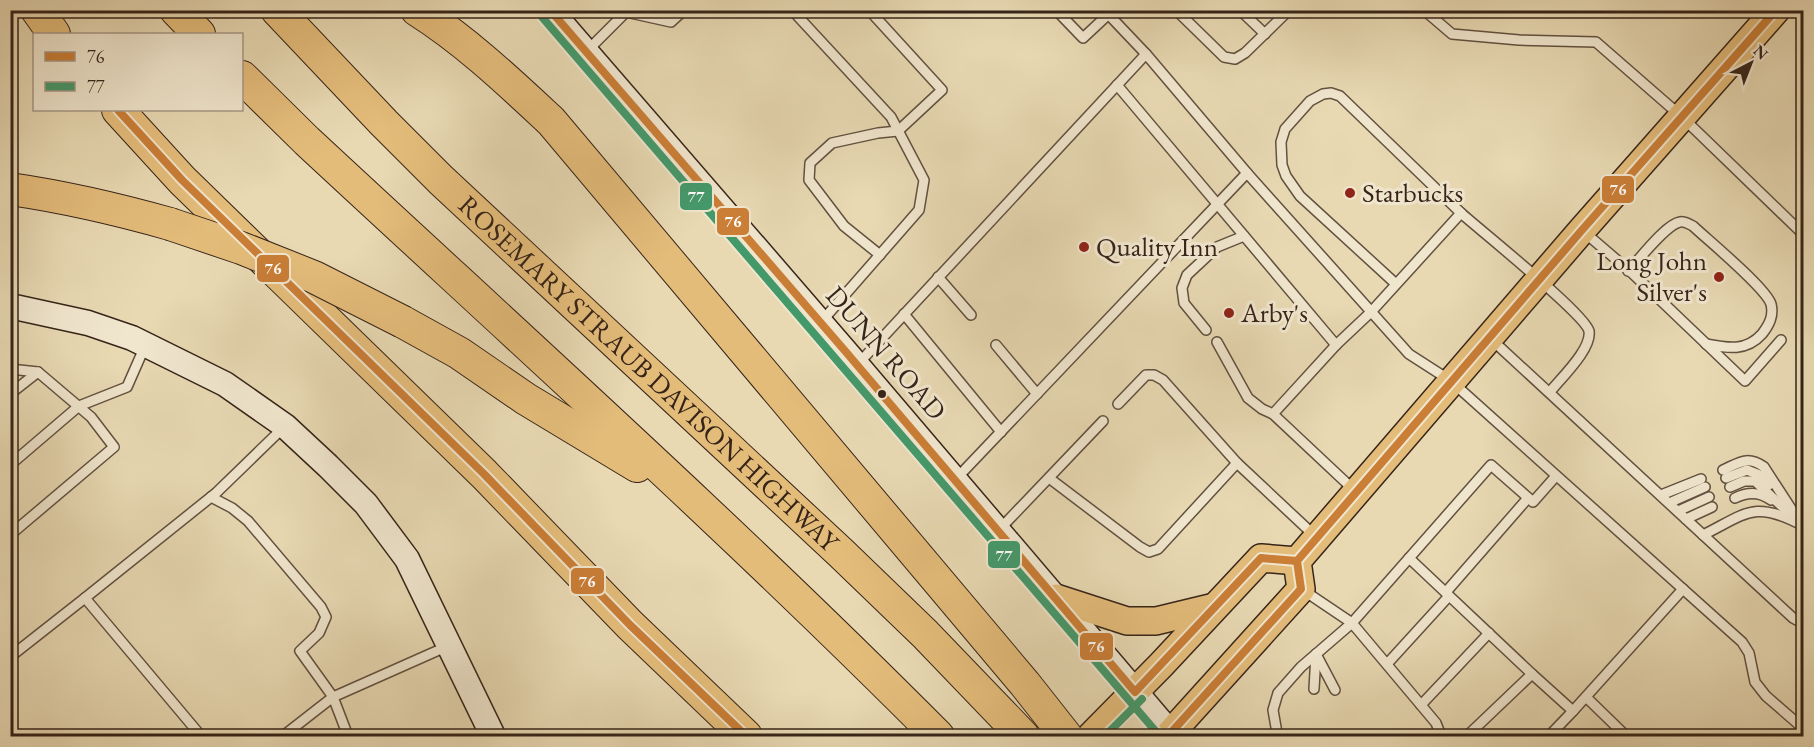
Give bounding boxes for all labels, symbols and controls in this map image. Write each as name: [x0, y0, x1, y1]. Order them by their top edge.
legend: [33, 33, 243, 111]
north arrow: [1721, 33, 1781, 93]
text: N: [1749, 40, 1773, 64]
text: 76: [87, 45, 105, 68]
text: 77: [87, 75, 105, 98]
place label: Starbucks: [1362, 175, 1463, 210]
line badge: 76: [1601, 175, 1635, 204]
text: 76: [1610, 179, 1627, 200]
line badge: 77: [679, 182, 713, 211]
text: 77: [688, 186, 705, 207]
marker: Starbucks: [1343, 186, 1357, 200]
street label: ROSEMARY STRAUB DAVISON HIGHWAY: [451, 187, 847, 560]
line badge: 76: [716, 207, 750, 236]
text: 76: [725, 211, 742, 232]
place label: Quality Inn: [1096, 229, 1218, 264]
marker: Quality Inn: [1077, 240, 1091, 254]
place label: Long John Silver's: [1596, 243, 1707, 309]
line badge: 76: [256, 254, 290, 283]
text: 76: [265, 258, 282, 279]
marker: Long John Silver's: [1712, 270, 1726, 284]
street label: DUNN ROAD: [819, 278, 954, 427]
place label: Arby's: [1240, 295, 1308, 330]
marker: Arby's: [1222, 306, 1236, 320]
unlabelled marker: [876, 388, 888, 400]
line badge: 77: [987, 540, 1021, 569]
text: 77: [996, 545, 1013, 566]
line badge: 76: [570, 567, 605, 595]
text: 76: [579, 571, 596, 592]
line badge: 76: [1079, 632, 1114, 661]
text: 76: [1088, 636, 1105, 657]

